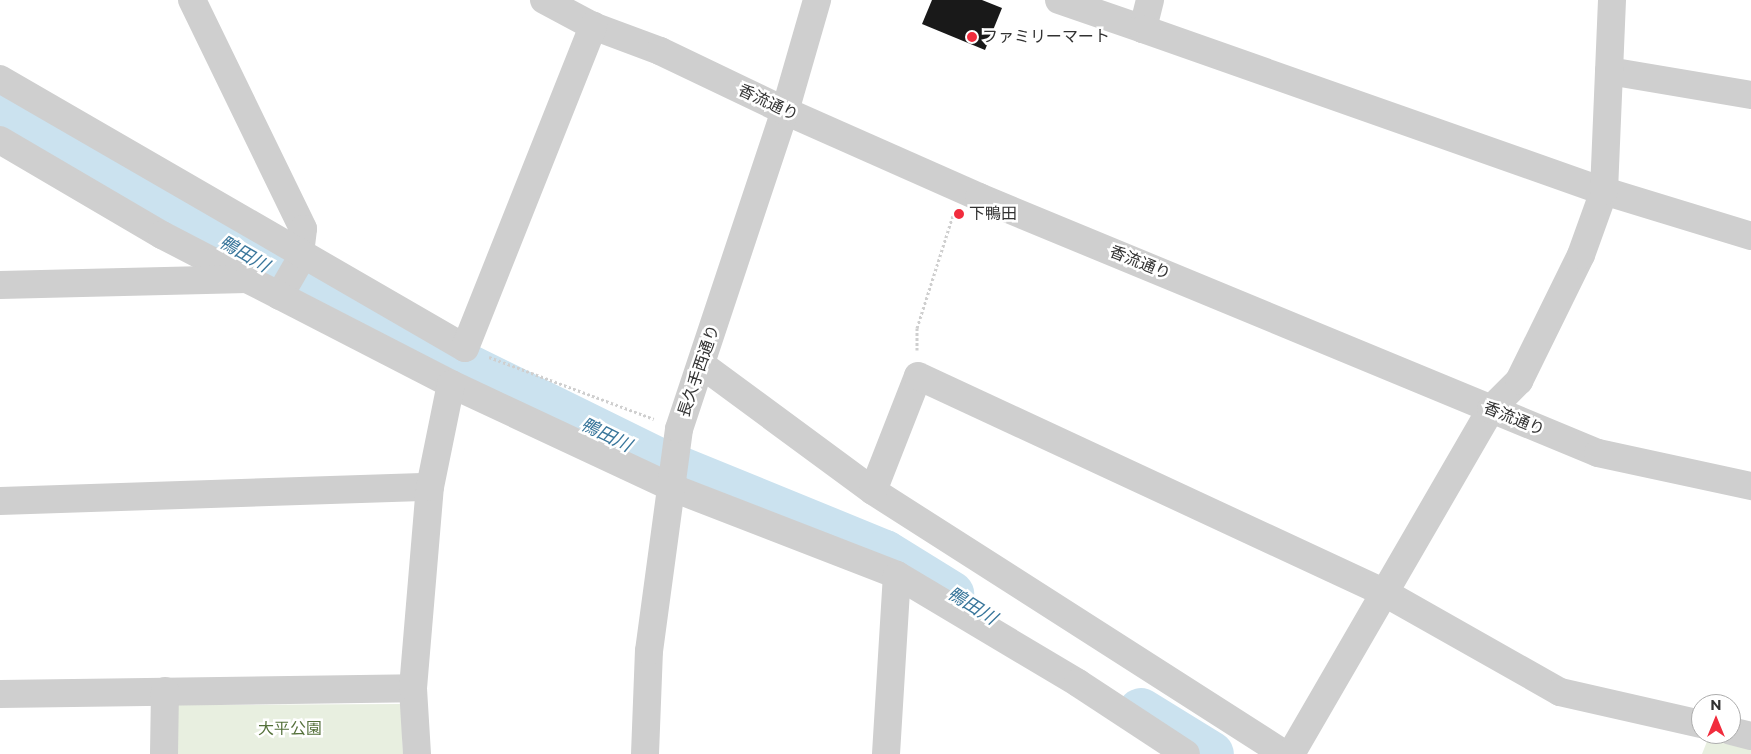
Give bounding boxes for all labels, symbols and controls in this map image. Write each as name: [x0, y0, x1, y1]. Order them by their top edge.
place label: ファミリーマート: [982, 27, 1110, 47]
marker: ファミリーマート: [966, 31, 978, 43]
street label: 香流通り: [735, 81, 801, 125]
place label: 下鴨田: [969, 204, 1017, 224]
marker: 下鴨田: [953, 208, 965, 220]
water label: 鴨田川: [215, 231, 273, 277]
street label: 香流通り: [1107, 242, 1173, 284]
street label: 長久手西通り: [674, 322, 724, 420]
street label: 香流通り: [1481, 398, 1547, 440]
water label: 鴨田川: [577, 413, 635, 457]
water label: 鴨田川: [943, 583, 1001, 629]
north arrow: [1691, 694, 1741, 744]
text: N: [1710, 696, 1722, 714]
park label: 大平公園: [258, 719, 322, 739]

